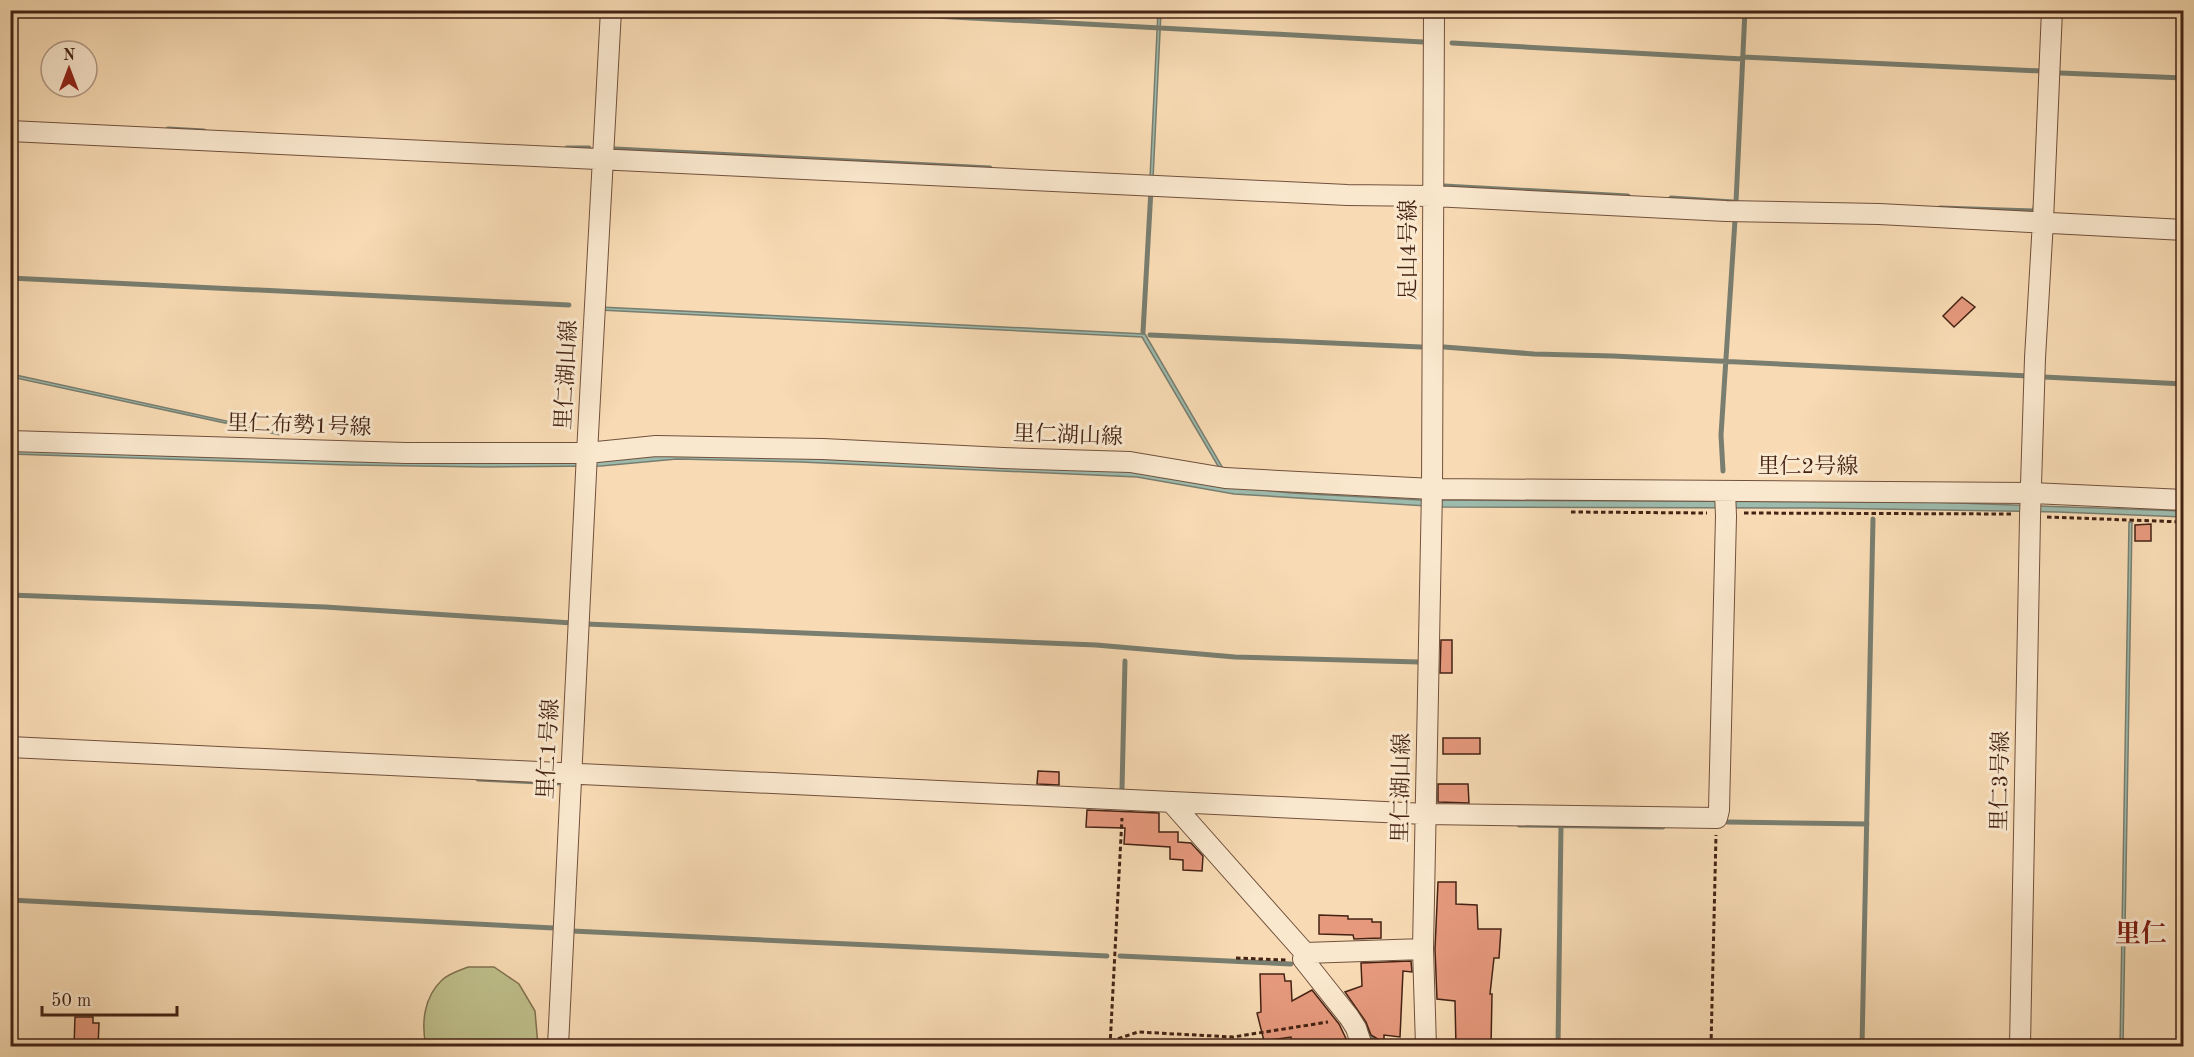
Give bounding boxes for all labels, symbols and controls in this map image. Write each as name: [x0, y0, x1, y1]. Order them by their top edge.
north arrow: [39, 39, 99, 99]
text: N: [63, 48, 76, 64]
street label: 足山4号線: [1396, 200, 1420, 300]
street label: 里仁湖山線: [551, 319, 581, 431]
street label: 里仁布勢1号線: [226, 410, 372, 440]
street label: 里仁湖山線: [1013, 421, 1123, 449]
street label: 里仁2号線: [1758, 454, 1858, 478]
street label: 里仁1号線: [533, 698, 563, 800]
street label: 里仁3号線: [1987, 730, 2013, 832]
street label: 里仁湖山線: [1388, 733, 1414, 843]
district label: 里仁: [2115, 919, 2167, 948]
scale bar: [42, 979, 177, 1017]
text: 50 m: [51, 992, 91, 1010]

